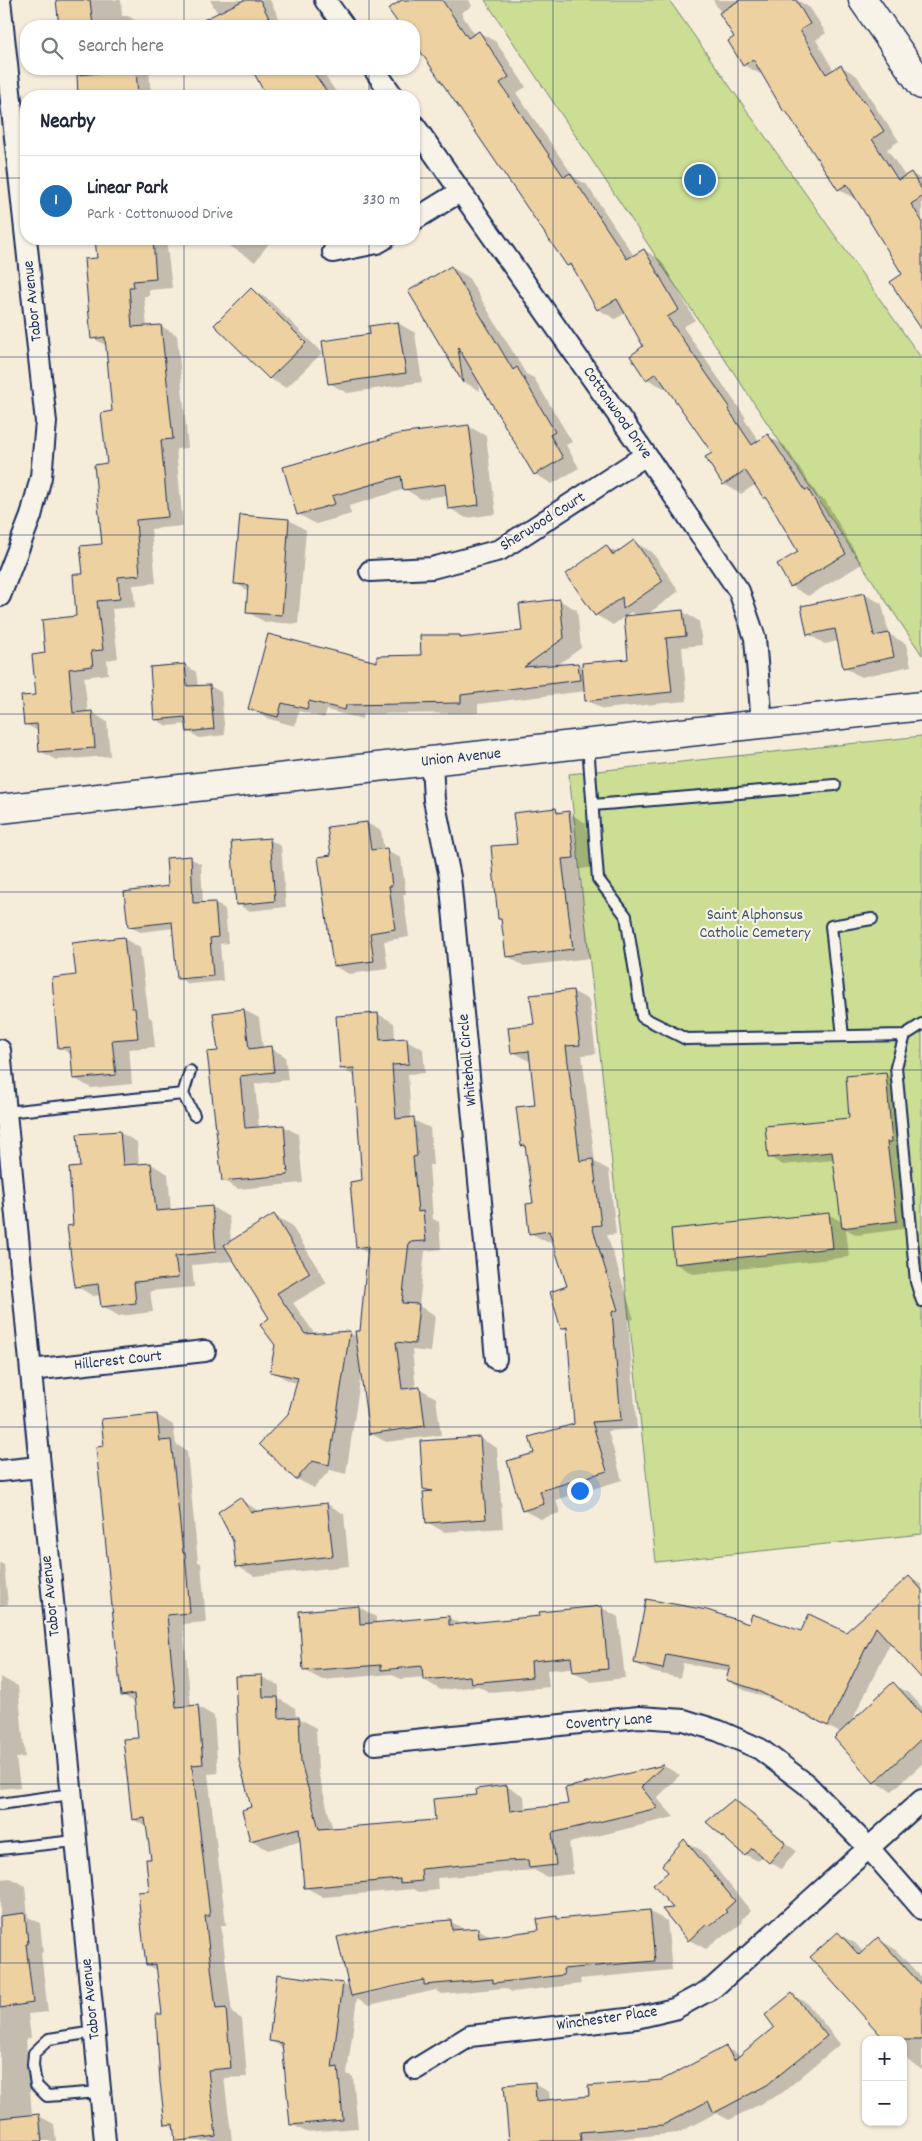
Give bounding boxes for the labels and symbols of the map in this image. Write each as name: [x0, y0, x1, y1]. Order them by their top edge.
pin: 1: [684, 161, 716, 199]
street label: Tabor Avenue: [17, 259, 49, 343]
street label: Cottonwood Drive: [577, 362, 657, 464]
street label: Sherwood Court: [496, 487, 590, 557]
street label: Union Avenue: [420, 742, 502, 774]
park label: Saint Alphonsus Catholic Cemetery: [700, 904, 811, 945]
street label: Whitehall Circle: [453, 1013, 483, 1107]
street label: Hillcrest Court: [73, 1345, 163, 1377]
your location: [567, 1478, 593, 1504]
street label: Tabor Avenue: [35, 1554, 67, 1638]
street label: Coventry Lane: [565, 1708, 653, 1736]
street label: Tabor Avenue: [75, 1957, 107, 2041]
street label: Winchester Place: [555, 2001, 659, 2037]

